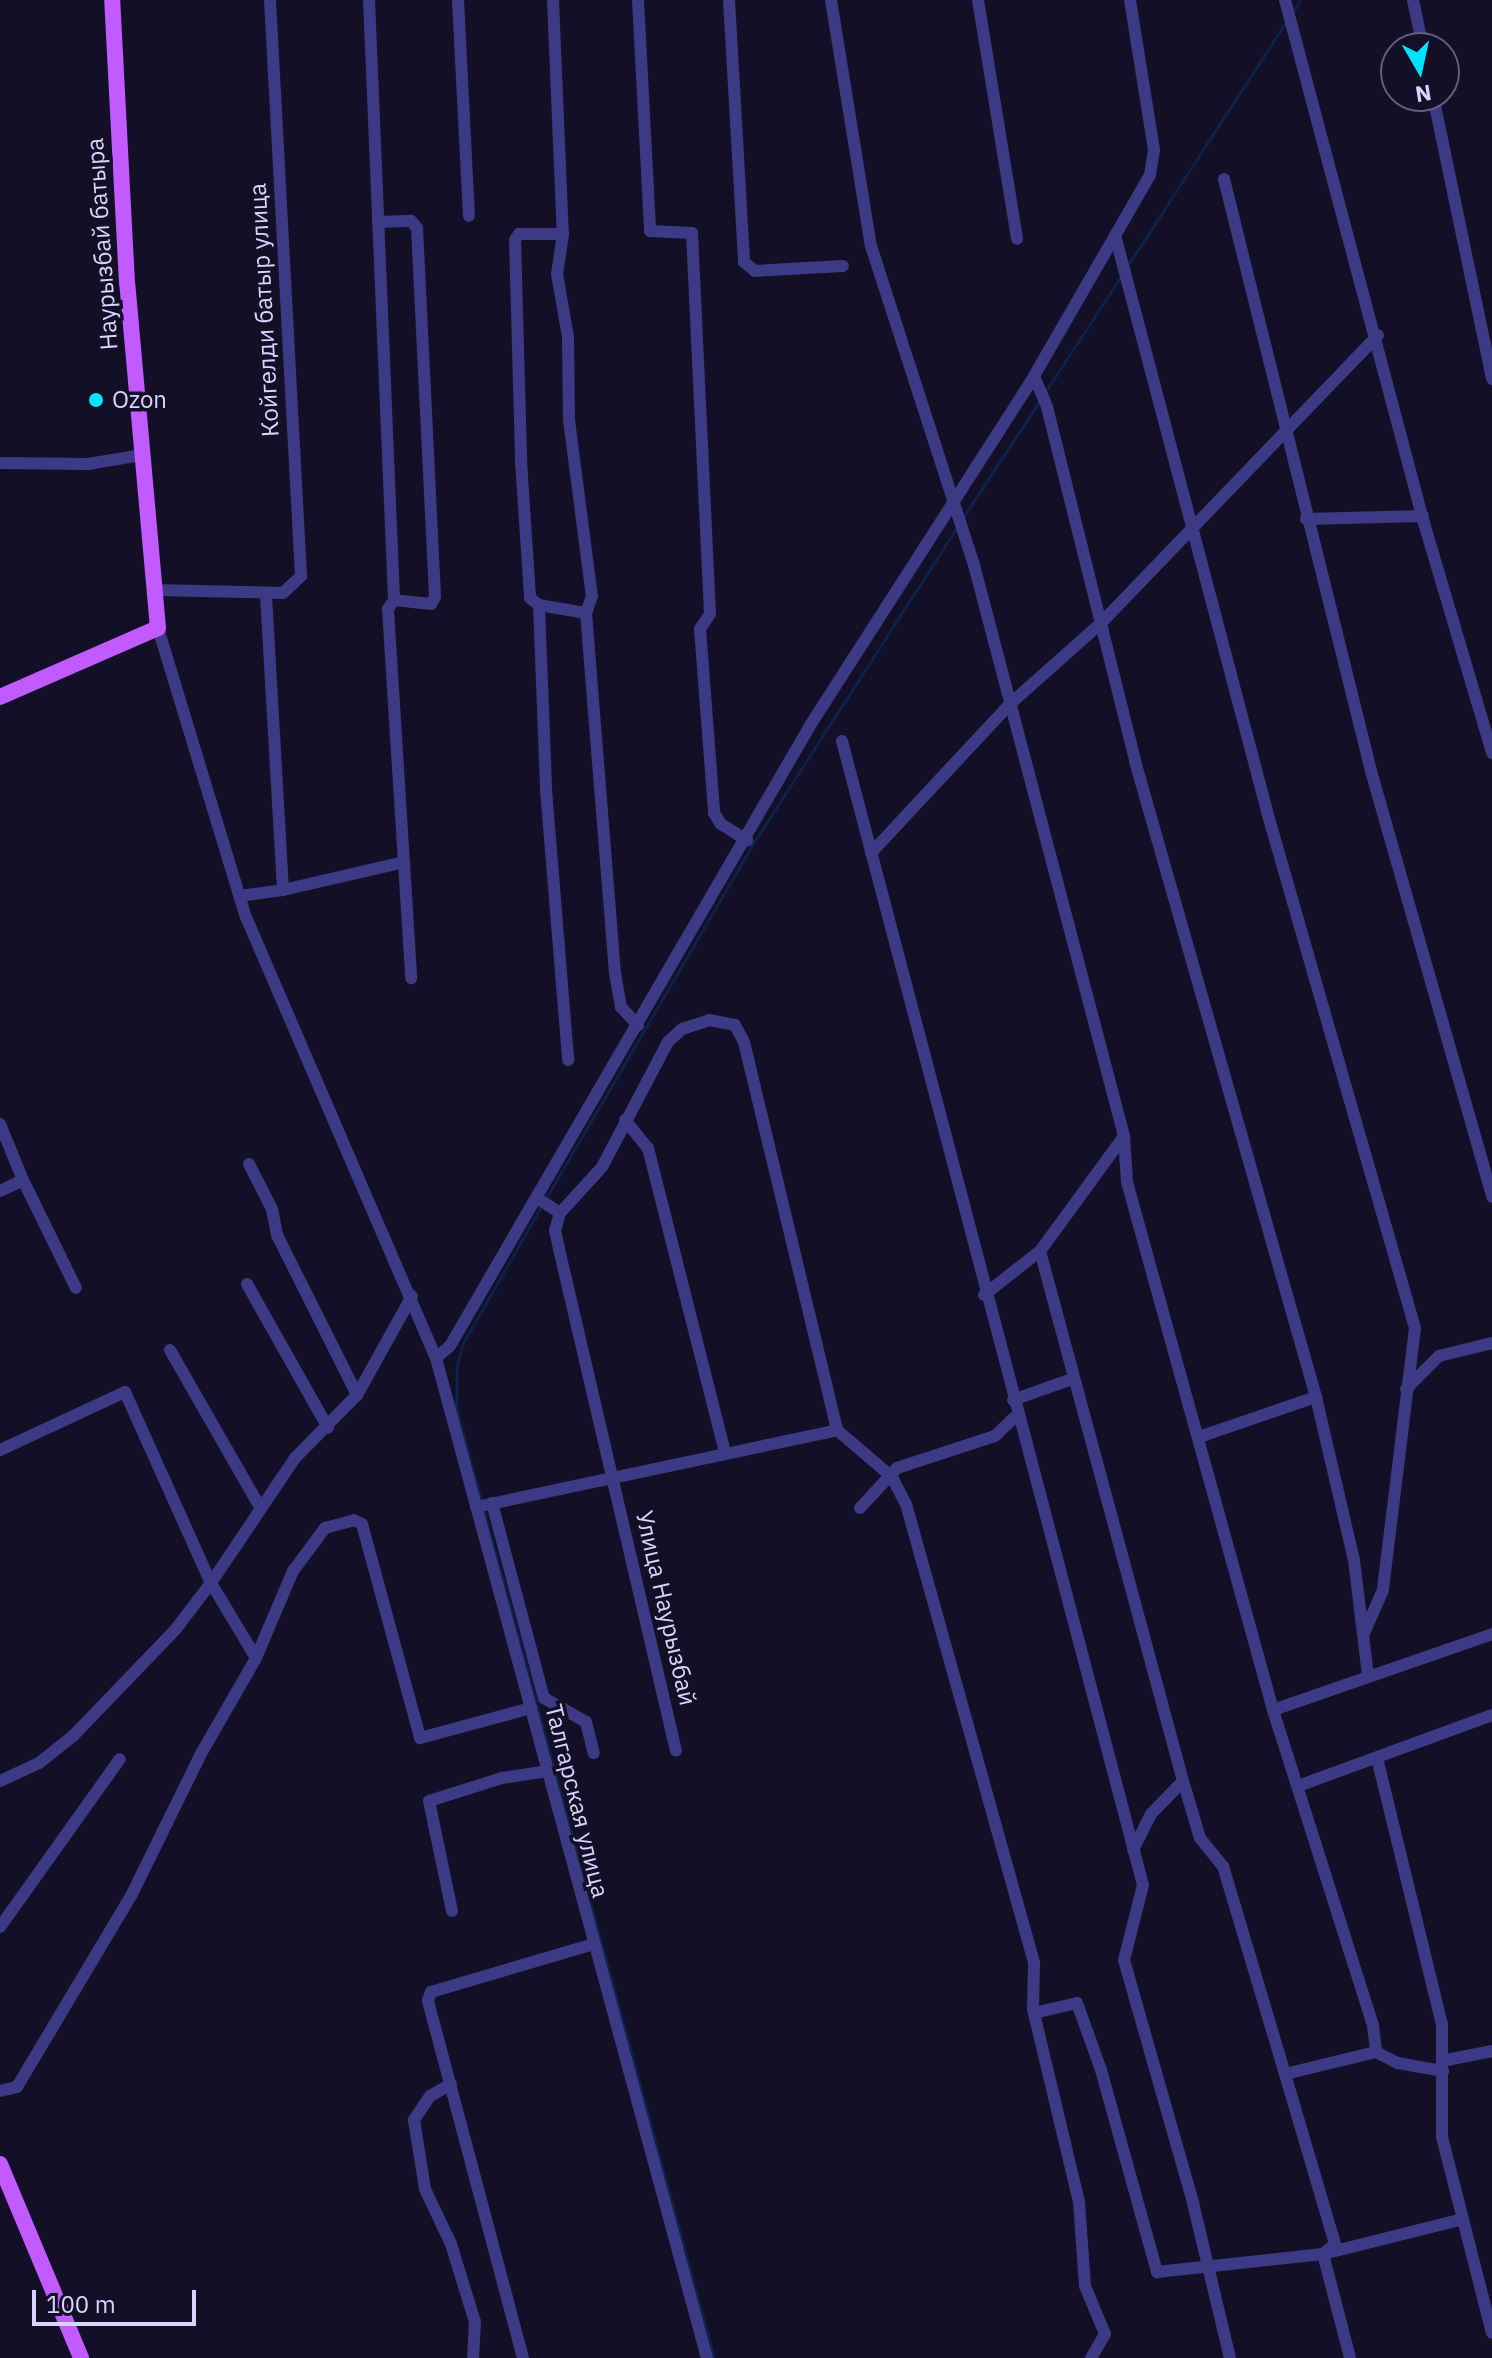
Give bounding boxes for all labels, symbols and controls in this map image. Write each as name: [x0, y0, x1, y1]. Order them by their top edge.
north arrow: [1380, 32, 1460, 112]
text: N: [1413, 79, 1434, 110]
street label: Наурызбай батыра: [80, 137, 124, 351]
street label: Койгелди батыр улица: [243, 182, 285, 438]
place label: Ozon: [112, 386, 167, 414]
marker: Ozon: [87, 391, 105, 409]
street label: Улица Наурызбай: [630, 1508, 702, 1708]
street label: Талгарская улица: [539, 1701, 615, 1901]
scale bar: [36, 2274, 200, 2324]
text: 100 m: [46, 2288, 116, 2320]

